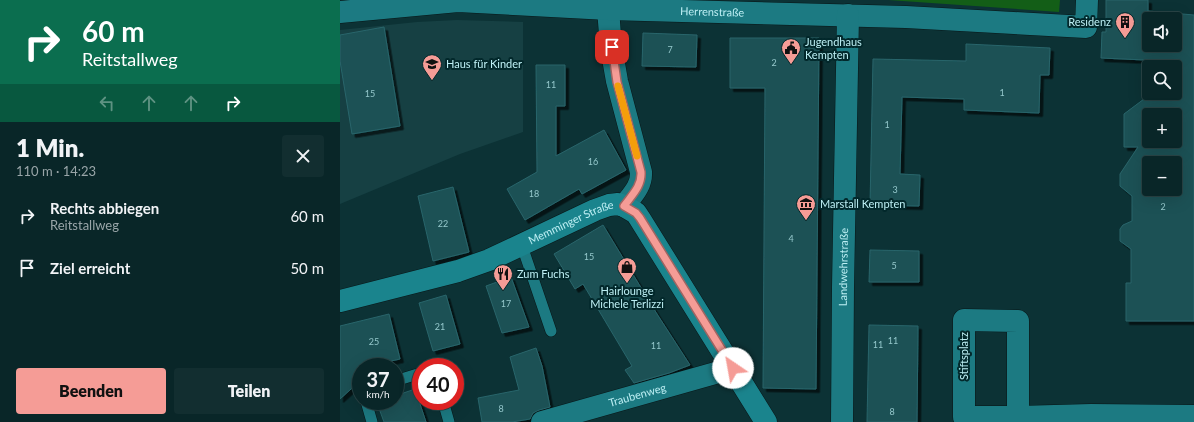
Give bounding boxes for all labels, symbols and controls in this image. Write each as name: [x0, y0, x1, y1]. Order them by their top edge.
street label: Herrenstraße: [680, 4, 745, 19]
building icon: Residenz: [1114, 11, 1136, 39]
map controls: [1142, 12, 1182, 196]
button: sound: [1142, 12, 1182, 52]
text: 60 m: [82, 14, 145, 48]
place label: Residenz: [1068, 15, 1111, 28]
icon: right: [16, 16, 68, 68]
pin: [595, 30, 629, 64]
place label: Jugendhaus Kempten: [805, 35, 862, 61]
icon: arrive: [601, 36, 623, 58]
public building icon: Jugendhaus Kempten: [780, 37, 802, 65]
house number: 7: [667, 44, 673, 55]
text: Reitstallweg: [82, 48, 178, 70]
school or university icon: Haus für Kinder: [421, 53, 443, 81]
place label: Haus für Kinder: [446, 57, 522, 70]
house number: 2: [771, 57, 777, 68]
button: search: [1142, 60, 1182, 100]
house number: 11: [546, 79, 556, 90]
house number: 1: [999, 87, 1005, 98]
house number: 15: [365, 88, 375, 99]
icon: left: [96, 92, 118, 114]
icon: ahead: [138, 92, 160, 114]
icon: ahead: [180, 92, 202, 114]
icon: right: [222, 92, 244, 114]
button: +: [1142, 108, 1182, 148]
house number: 1: [884, 119, 890, 130]
text: 1 Min.: [16, 133, 84, 162]
button: close: [282, 135, 324, 177]
house number: 16: [588, 156, 598, 167]
button: −: [1142, 156, 1182, 196]
text: 110 m · 14:23: [16, 163, 96, 179]
house number: 3: [892, 184, 898, 195]
house number: 18: [529, 188, 539, 199]
museum icon: Marstall Kempten: [795, 193, 817, 221]
place label: Marstall Kempten: [820, 197, 905, 210]
street label: Memminger Straße: [526, 198, 614, 247]
text: Rechts abbiegen: [50, 199, 159, 217]
house number: 2: [1160, 201, 1166, 212]
icon: right: [16, 205, 38, 227]
text: 60 m: [290, 207, 324, 225]
text: Reitstallweg: [50, 217, 119, 233]
house number: 22: [438, 218, 448, 229]
street label: Landwehrstraße: [836, 228, 850, 306]
house number: 4: [788, 233, 794, 244]
house number: 15: [584, 251, 594, 262]
shop icon: Hairlounge Michele Terlizzi: [616, 256, 638, 284]
icon: arrive: [16, 257, 38, 279]
text: Ziel erreicht: [50, 259, 130, 277]
text: 50 m: [290, 259, 324, 277]
house number: 5: [891, 260, 897, 271]
restaurant icon: Zum Fuchs: [492, 263, 514, 291]
place label: Zum Fuchs: [517, 267, 570, 280]
place label: Hairlounge Michele Terlizzi: [590, 284, 664, 310]
house number: 17: [501, 298, 511, 309]
house number: 21: [435, 321, 445, 332]
street label: Stiftsplatz: [957, 332, 970, 380]
house number: 11: [888, 335, 898, 346]
house number: 25: [369, 336, 379, 347]
house number: 11: [873, 339, 883, 350]
house number: 11: [651, 340, 661, 351]
position arrow: [712, 347, 754, 389]
speed limit sign: 40: [412, 358, 464, 410]
text: 37: [366, 367, 390, 391]
button: Beenden: [16, 368, 166, 414]
button: Teilen: [174, 368, 324, 414]
street label: Traubenweg: [607, 380, 668, 409]
text: km/h: [366, 388, 390, 400]
house number: 8: [498, 403, 504, 414]
house number: 8: [889, 406, 895, 417]

